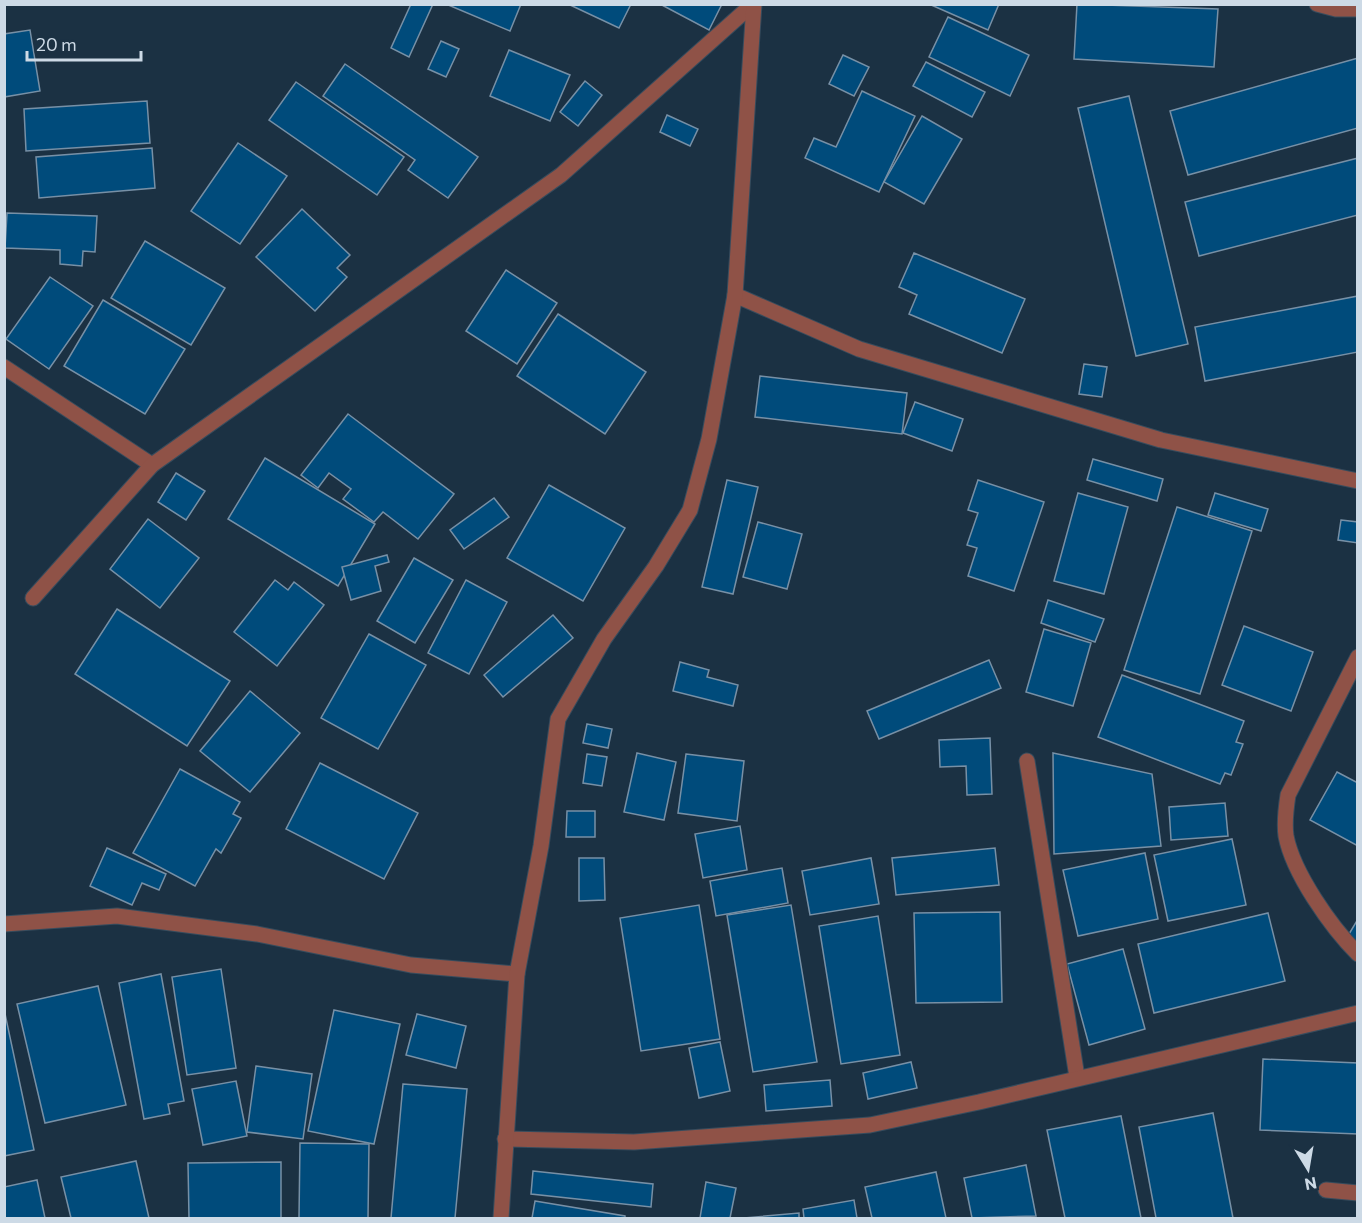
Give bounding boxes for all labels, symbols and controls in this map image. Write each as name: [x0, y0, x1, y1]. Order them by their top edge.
scale bar: [27, 24, 141, 62]
text: 20 m: [36, 33, 77, 55]
north arrow: [1278, 1139, 1338, 1199]
text: N: [1303, 1174, 1319, 1195]

